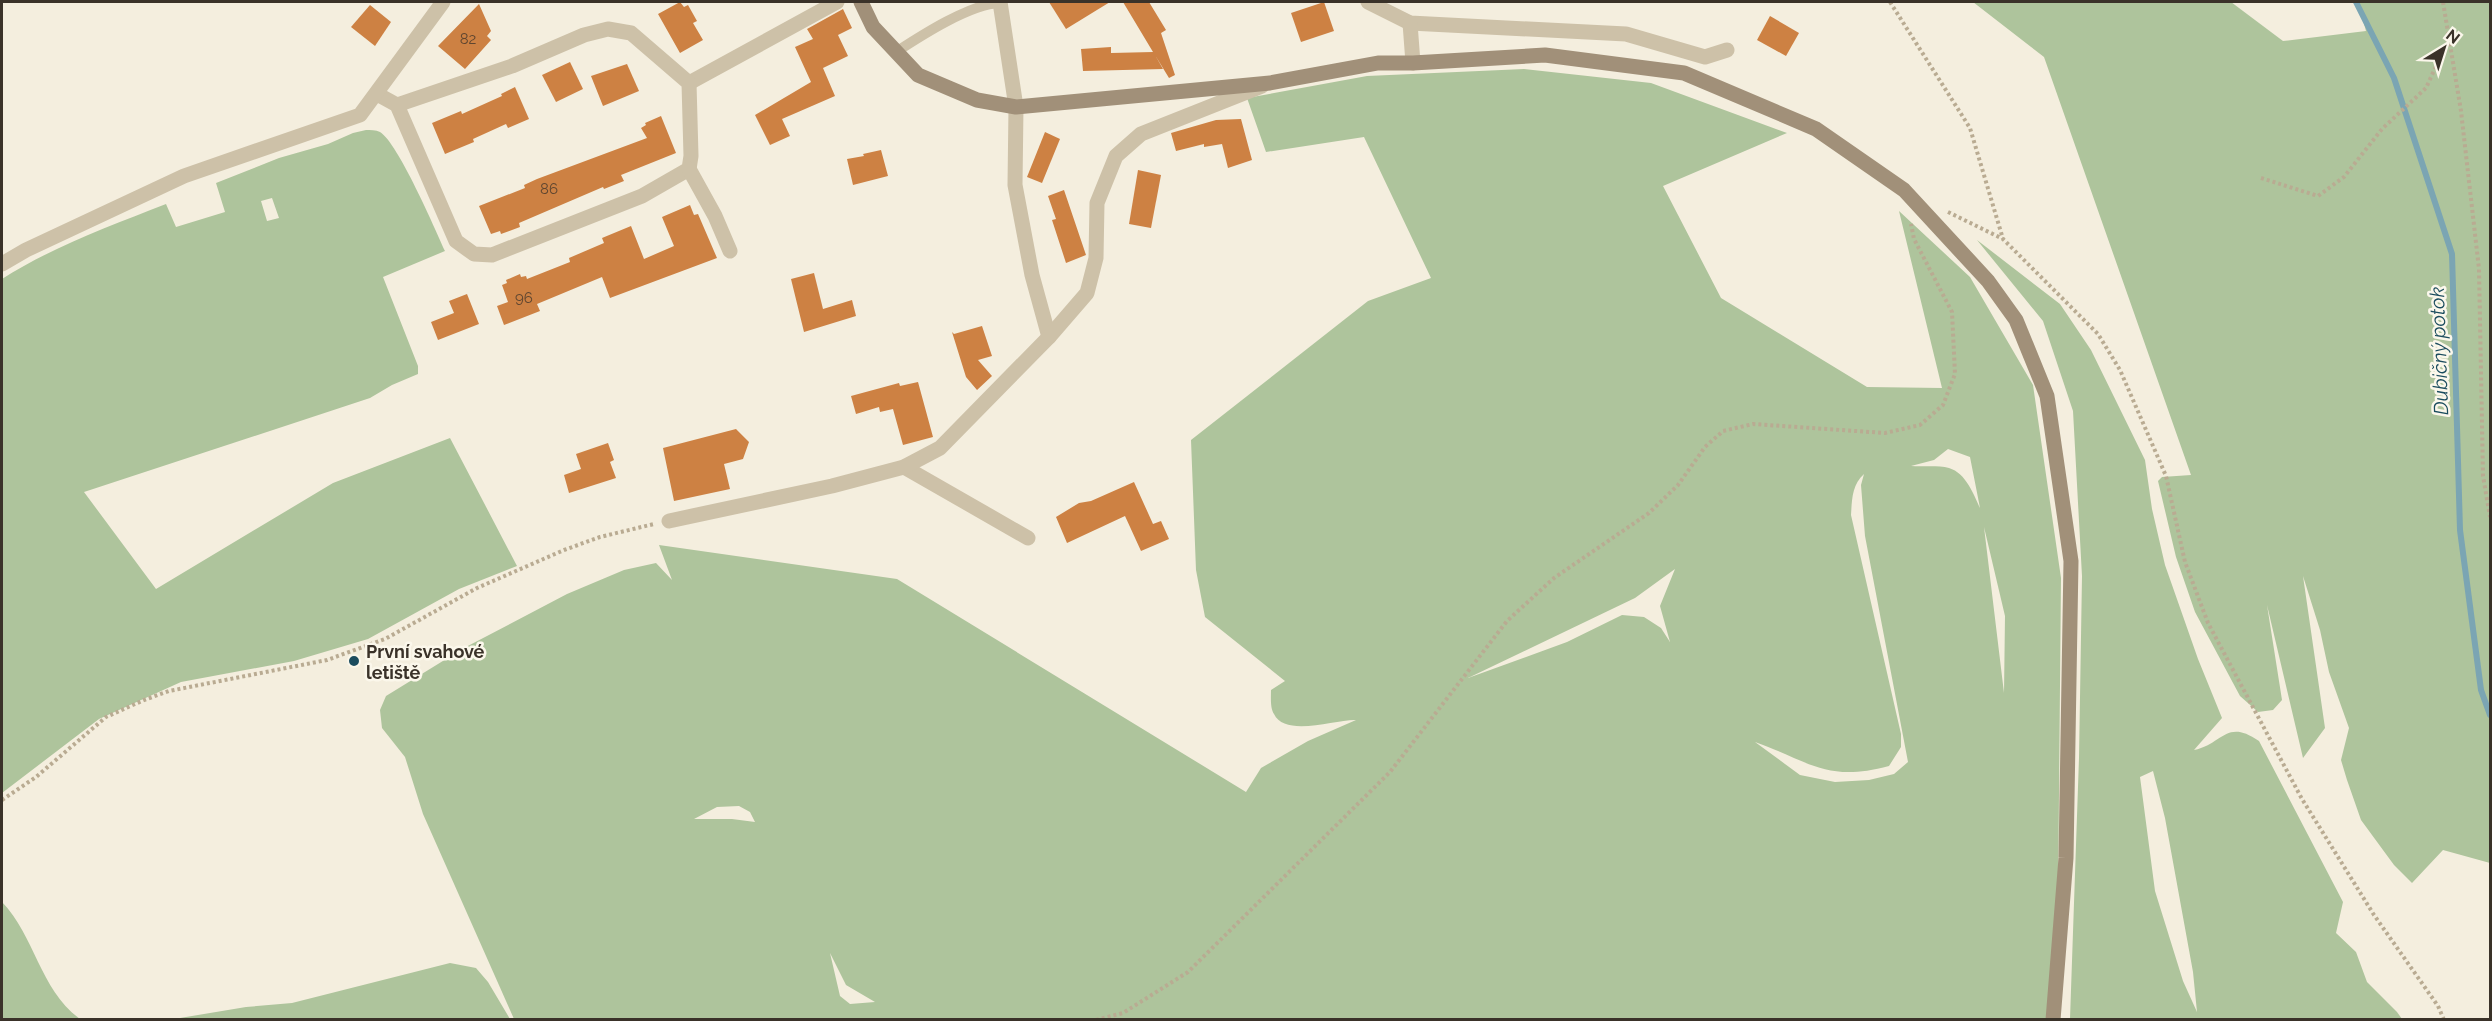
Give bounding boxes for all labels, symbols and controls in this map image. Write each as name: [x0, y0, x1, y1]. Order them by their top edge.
north arrow: [2414, 18, 2474, 78]
text: N: [2442, 25, 2464, 48]
house number: 82: [460, 30, 477, 48]
house number: 86: [540, 180, 558, 198]
water label: Dubičný potok: [2425, 286, 2453, 416]
house number: 96: [515, 289, 533, 307]
place label: První svahové letiště: [366, 641, 485, 683]
marker: První svahové letiště: [347, 654, 361, 668]

